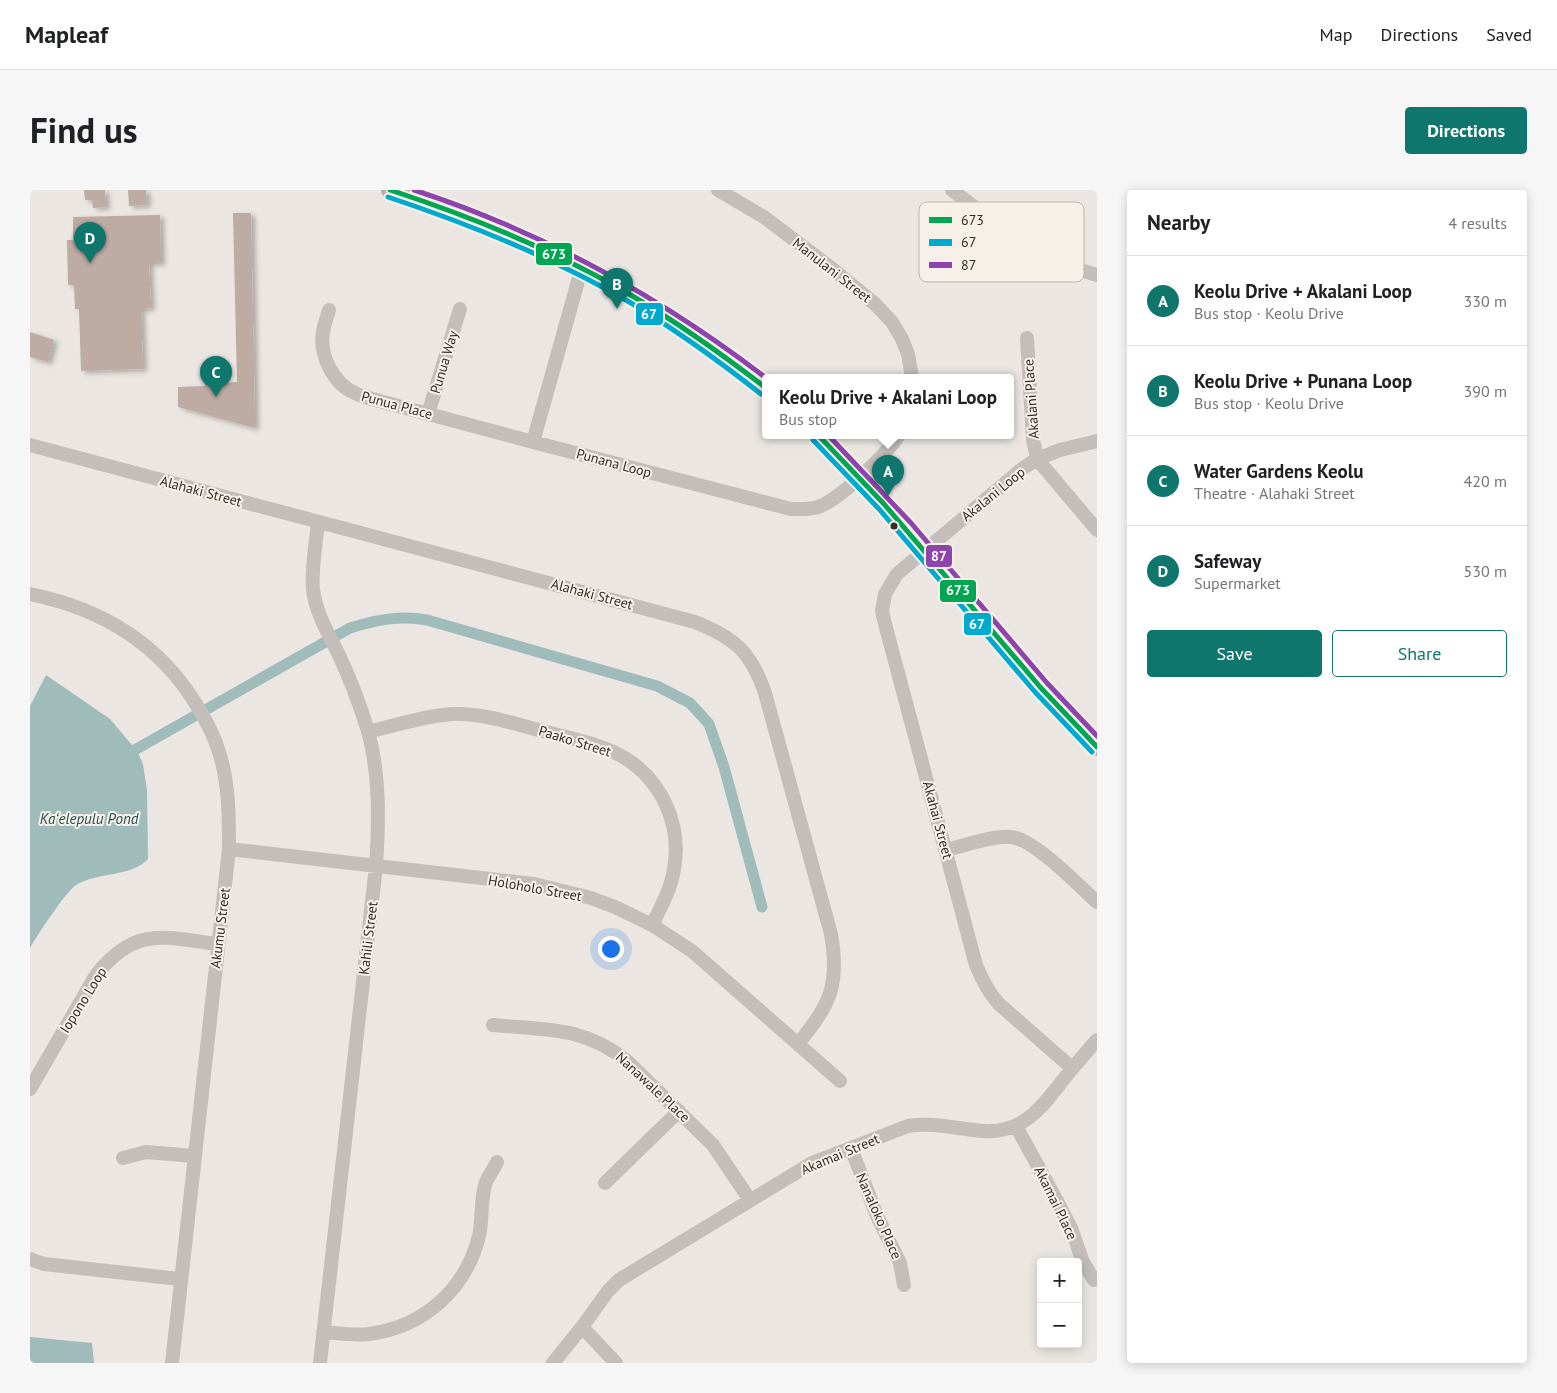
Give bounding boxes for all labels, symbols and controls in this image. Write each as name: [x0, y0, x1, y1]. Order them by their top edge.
text: Mapleaf: [25, 19, 108, 50]
text: Map: [1320, 23, 1352, 46]
text: Directions: [1380, 23, 1458, 46]
text: Saved: [1486, 23, 1532, 46]
text: Find us: [30, 107, 138, 153]
button: Directions: [1405, 107, 1527, 154]
legend: [919, 202, 1084, 282]
text: Nearby: [1147, 209, 1210, 236]
text: 673: [961, 211, 984, 229]
text: 4 results: [1448, 213, 1507, 233]
pin: D: [74, 222, 106, 263]
text: 67: [961, 233, 976, 251]
street label: Manulani Street: [789, 234, 875, 307]
line badge: 673: [535, 242, 573, 266]
text: 673: [542, 245, 566, 263]
text: 87: [961, 256, 976, 274]
pin: B: [601, 268, 633, 309]
text: Keolu Drive + Akalani Loop: [1194, 279, 1412, 303]
text: A: [1158, 291, 1168, 311]
text: 330 m: [1464, 291, 1507, 311]
line badge: 67: [635, 302, 664, 326]
text: Bus stop · Keolu Drive: [1194, 303, 1344, 323]
text: 67: [641, 305, 657, 323]
street label: Punua Way: [426, 328, 462, 396]
pin: C: [200, 356, 232, 397]
street label: Akalani Place: [1019, 358, 1043, 440]
text: Keolu Drive + Punana Loop: [1194, 369, 1412, 393]
popup: [762, 374, 1014, 439]
text: B: [1158, 381, 1168, 401]
text: 390 m: [1464, 381, 1507, 401]
text: Keolu Drive + Akalani Loop: [779, 385, 997, 409]
street label: Punua Place: [360, 387, 434, 423]
text: Bus stop · Keolu Drive: [1194, 393, 1344, 413]
text: Bus stop: [779, 409, 837, 429]
street label: Punana Loop: [575, 444, 653, 482]
pin: A: [872, 455, 904, 496]
text: Water Gardens Keolu: [1194, 459, 1363, 483]
street label: Akalani Loop: [957, 463, 1029, 525]
street label: Alahaki Street: [158, 471, 244, 511]
text: C: [1159, 471, 1167, 491]
text: 420 m: [1464, 471, 1507, 491]
text: Theatre · Alahaki Street: [1194, 483, 1355, 503]
unlabelled marker: [889, 521, 899, 531]
line badge: 87: [925, 544, 953, 568]
text: 87: [931, 547, 947, 565]
text: Safeway: [1194, 549, 1261, 573]
text: D: [1158, 561, 1168, 581]
text: 530 m: [1464, 561, 1507, 581]
text: Supermarket: [1194, 573, 1281, 593]
street label: Alahaki Street: [549, 574, 635, 614]
line badge: 673: [939, 579, 977, 603]
text: 673: [946, 581, 970, 599]
line badge: 67: [963, 612, 992, 636]
text: 67: [969, 615, 985, 633]
button: Save: [1147, 630, 1322, 677]
button: Share: [1332, 630, 1507, 677]
street label: Paako Street: [537, 721, 614, 761]
street label: Akahai Street: [919, 779, 957, 861]
water label: Kaʻelepulu Pond: [40, 809, 139, 828]
street label: Holoholo Street: [487, 871, 583, 905]
street label: Akumu Street: [206, 887, 234, 969]
street label: Kahili Street: [355, 900, 381, 976]
your location: [598, 936, 624, 962]
street label: Iopono Loop: [56, 964, 110, 1036]
street label: Nanawale Place: [612, 1048, 694, 1126]
street label: Akamai Street: [798, 1129, 882, 1179]
street label: Akamai Place: [1030, 1163, 1082, 1243]
street label: Nanaloko Place: [852, 1170, 906, 1262]
map controls: [1037, 1258, 1082, 1348]
button: +: [1037, 1258, 1082, 1303]
button: −: [1037, 1303, 1082, 1348]

